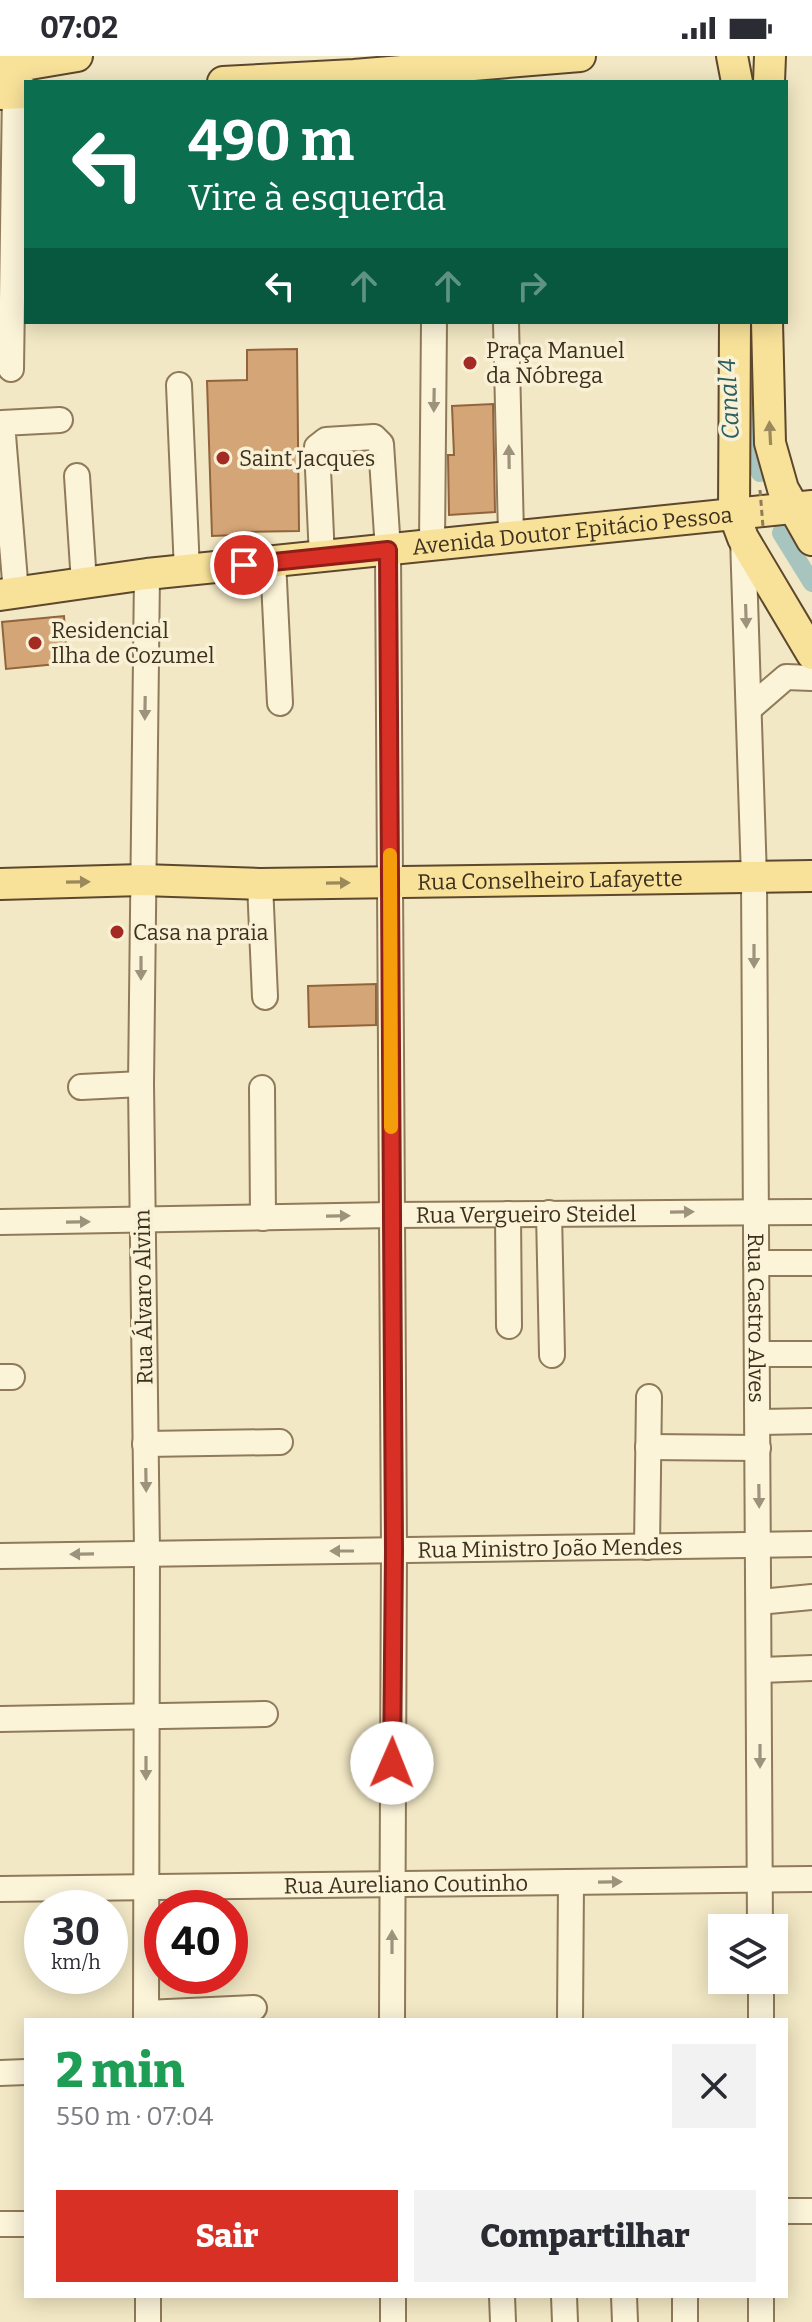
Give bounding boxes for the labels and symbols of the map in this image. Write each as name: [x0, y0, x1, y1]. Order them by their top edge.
place label: Praça Manuel da Nóbrega: [486, 337, 624, 389]
marker: Praça Manuel da Nóbrega: [461, 354, 479, 372]
water label: Canal 4: [713, 358, 745, 440]
one-way arrow: [428, 388, 440, 413]
one-way arrow: [763, 420, 776, 445]
one-way arrow: [502, 444, 515, 469]
place label: Saint Jacques: [239, 445, 375, 472]
marker: Saint Jacques: [214, 449, 232, 467]
street label: Avenida Doutor Epitácio Pessoa: [411, 501, 734, 561]
pin: [210, 531, 278, 599]
one-way arrow: [740, 604, 753, 629]
place label: Residencial Ilha de Cozumel: [51, 617, 215, 669]
marker: Residencial Ilha de Cozumel: [26, 634, 44, 652]
one-way arrow: [139, 696, 151, 721]
street label: Rua Conselheiro Lafayette: [417, 865, 683, 896]
one-way arrow: [66, 876, 91, 888]
one-way arrow: [326, 876, 351, 889]
place label: Casa na praia: [133, 919, 269, 946]
marker: Casa na praia: [108, 923, 126, 941]
one-way arrow: [748, 944, 760, 969]
one-way arrow: [135, 956, 148, 981]
street label: Rua Vergueiro Steidel: [416, 1200, 636, 1229]
one-way arrow: [670, 1206, 695, 1218]
street label: Rua Álvaro Alvim: [128, 1209, 159, 1385]
one-way arrow: [326, 1210, 351, 1223]
one-way arrow: [66, 1215, 91, 1228]
street label: Rua Castro Alves: [742, 1233, 770, 1403]
one-way arrow: [140, 1468, 152, 1493]
one-way arrow: [753, 1484, 765, 1509]
street label: Rua Ministro João Mendes: [417, 1533, 683, 1564]
one-way arrow: [329, 1545, 354, 1557]
one-way arrow: [69, 1547, 94, 1560]
position arrow: [350, 1721, 434, 1805]
one-way arrow: [754, 1744, 766, 1769]
one-way arrow: [140, 1756, 152, 1781]
street label: Rua Aureliano Coutinho: [284, 1869, 528, 1900]
one-way arrow: [598, 1876, 623, 1888]
speed limit sign: 40: [144, 1890, 248, 1994]
one-way arrow: [386, 1929, 398, 1954]

